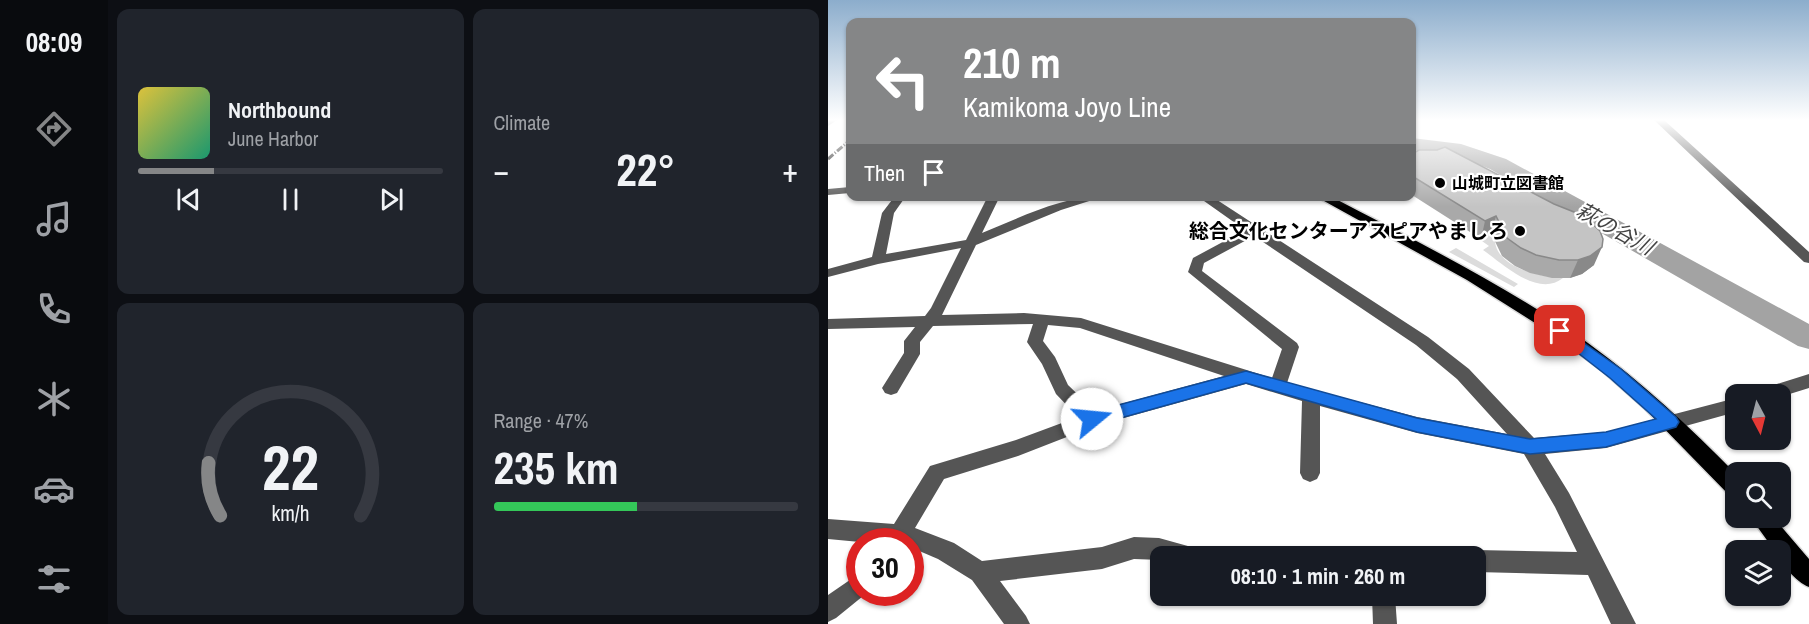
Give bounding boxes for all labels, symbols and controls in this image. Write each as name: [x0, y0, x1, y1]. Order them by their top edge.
text: 08:09: [26, 24, 82, 60]
text: 210 m: [963, 35, 1061, 91]
icon: left: [864, 42, 942, 120]
text: Kamikoma Joyo Line: [963, 89, 1171, 125]
text: Northbound: [228, 95, 331, 125]
icon: directions: [33, 108, 75, 150]
text: Climate: [494, 109, 550, 136]
text: June Harbor: [228, 125, 318, 152]
text: 22°: [616, 139, 675, 200]
text: −: [494, 148, 509, 192]
text: +: [782, 148, 798, 192]
icon: arrive: [917, 156, 950, 189]
text: Then: [864, 158, 905, 188]
place label: 山城町立図書館: [1452, 172, 1564, 194]
marker: 山城町立図書館: [1433, 176, 1447, 190]
icon: previous: [172, 183, 205, 216]
icon: pause: [274, 183, 307, 216]
icon: next: [375, 183, 408, 216]
water label: 萩の谷川: [1571, 196, 1661, 263]
icon: music: [33, 198, 75, 240]
place label: 総合文化センターアスピアやましろ: [1189, 217, 1508, 244]
marker: 総合文化センターアスピアやましろ: [1513, 224, 1527, 238]
icon: phone: [33, 288, 75, 330]
pin: [1534, 305, 1585, 356]
icon: arrive: [1543, 314, 1576, 347]
icon: climate: [33, 378, 75, 420]
north arrow: [1725, 384, 1791, 450]
map controls: [1725, 384, 1791, 606]
position arrow: [1060, 387, 1124, 451]
text: Range · 47%: [494, 407, 588, 434]
text: 22: [262, 425, 319, 509]
text: 235 km: [494, 437, 619, 498]
button: search: [1725, 462, 1791, 528]
icon: car: [33, 468, 75, 510]
text: km/h: [271, 499, 309, 528]
speed limit sign: 30: [846, 528, 924, 606]
button: layers: [1725, 540, 1791, 606]
icon: filters: [33, 558, 75, 600]
text: 08:10 · 1 min · 260 m: [1231, 561, 1405, 591]

